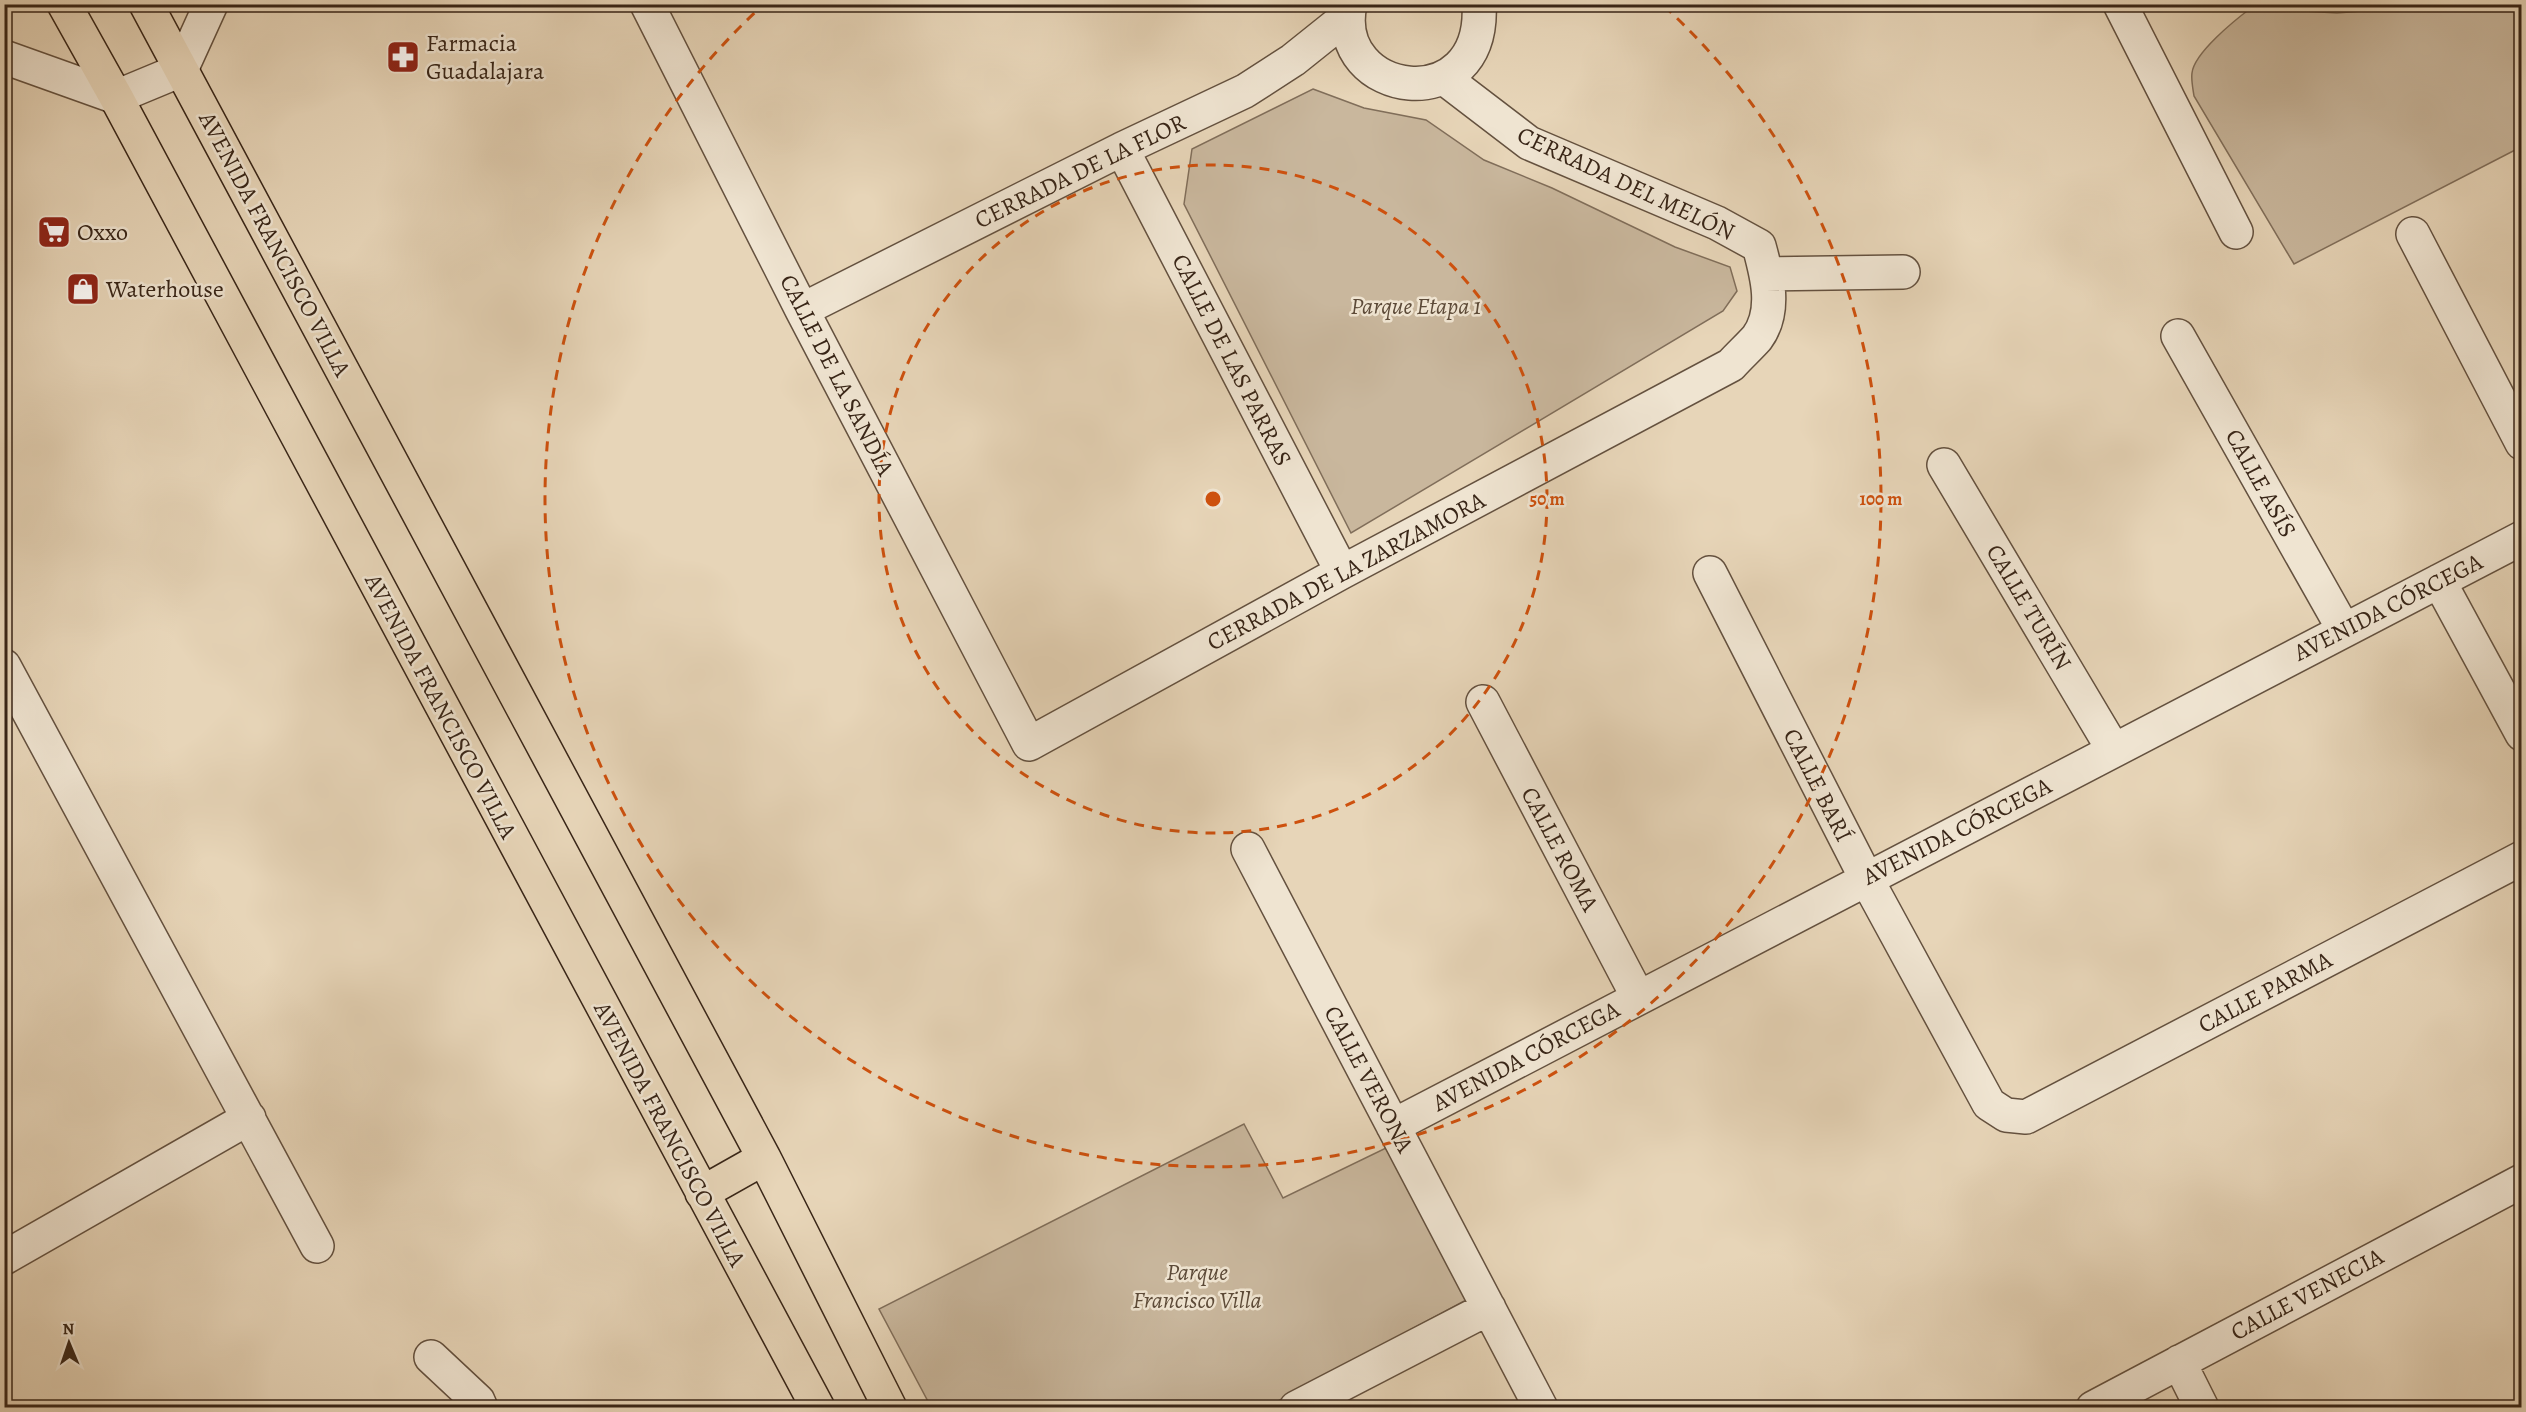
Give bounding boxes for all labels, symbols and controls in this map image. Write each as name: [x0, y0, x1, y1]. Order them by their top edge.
place label: Farmacia Guadalajara: [426, 27, 545, 87]
pharmacy icon: Farmacia Guadalajara: [385, 39, 421, 75]
street label: AVENIDA FRANCISCO VILLA: [191, 105, 359, 383]
street label: CERRADA DE LA FLOR: [969, 106, 1191, 236]
street label: CERRADA DEL MELÓN: [1512, 119, 1740, 247]
supermarket icon: Oxxo: [36, 214, 72, 250]
place label: Oxxo: [77, 216, 128, 248]
street label: CALLE DE LAS PARRAS: [1165, 248, 1299, 472]
street label: CALLE DE LA SANDÍA: [772, 269, 902, 482]
shop icon: Waterhouse: [65, 271, 101, 307]
place label: Waterhouse: [105, 273, 224, 305]
park label: Parque Etapa 1: [1351, 290, 1481, 322]
street label: CALLE ASÍS: [2218, 423, 2304, 543]
street label: CERRADA DE LA ZARZAMORA: [1201, 483, 1492, 658]
text: 50 m: [1530, 487, 1564, 511]
text: 100 m: [1860, 487, 1902, 511]
centre of rings: [1203, 489, 1223, 509]
street label: CALLE TURÍN: [1979, 538, 2079, 676]
street label: AVENIDA CÓRCEGA: [2287, 545, 2489, 669]
street label: AVENIDA FRANCISCO VILLA: [357, 567, 525, 845]
street label: CALLE BARÍ: [1776, 723, 1860, 847]
street label: AVENIDA CÓRCEGA: [1856, 769, 2058, 893]
street label: CALLE ROMA: [1514, 781, 1607, 918]
street label: CALLE PARMA: [2193, 943, 2338, 1041]
street label: AVENIDA CÓRCEGA: [1426, 993, 1626, 1119]
street label: AVENIDA FRANCISCO VILLA: [586, 995, 754, 1273]
street label: CALLE VERONA: [1317, 1000, 1422, 1159]
street label: CALLE VENECIA: [2225, 1240, 2390, 1348]
park label: Parque Francisco Villa: [1132, 1256, 1262, 1316]
north arrow: [39, 1313, 99, 1373]
text: N: [62, 1318, 75, 1340]

